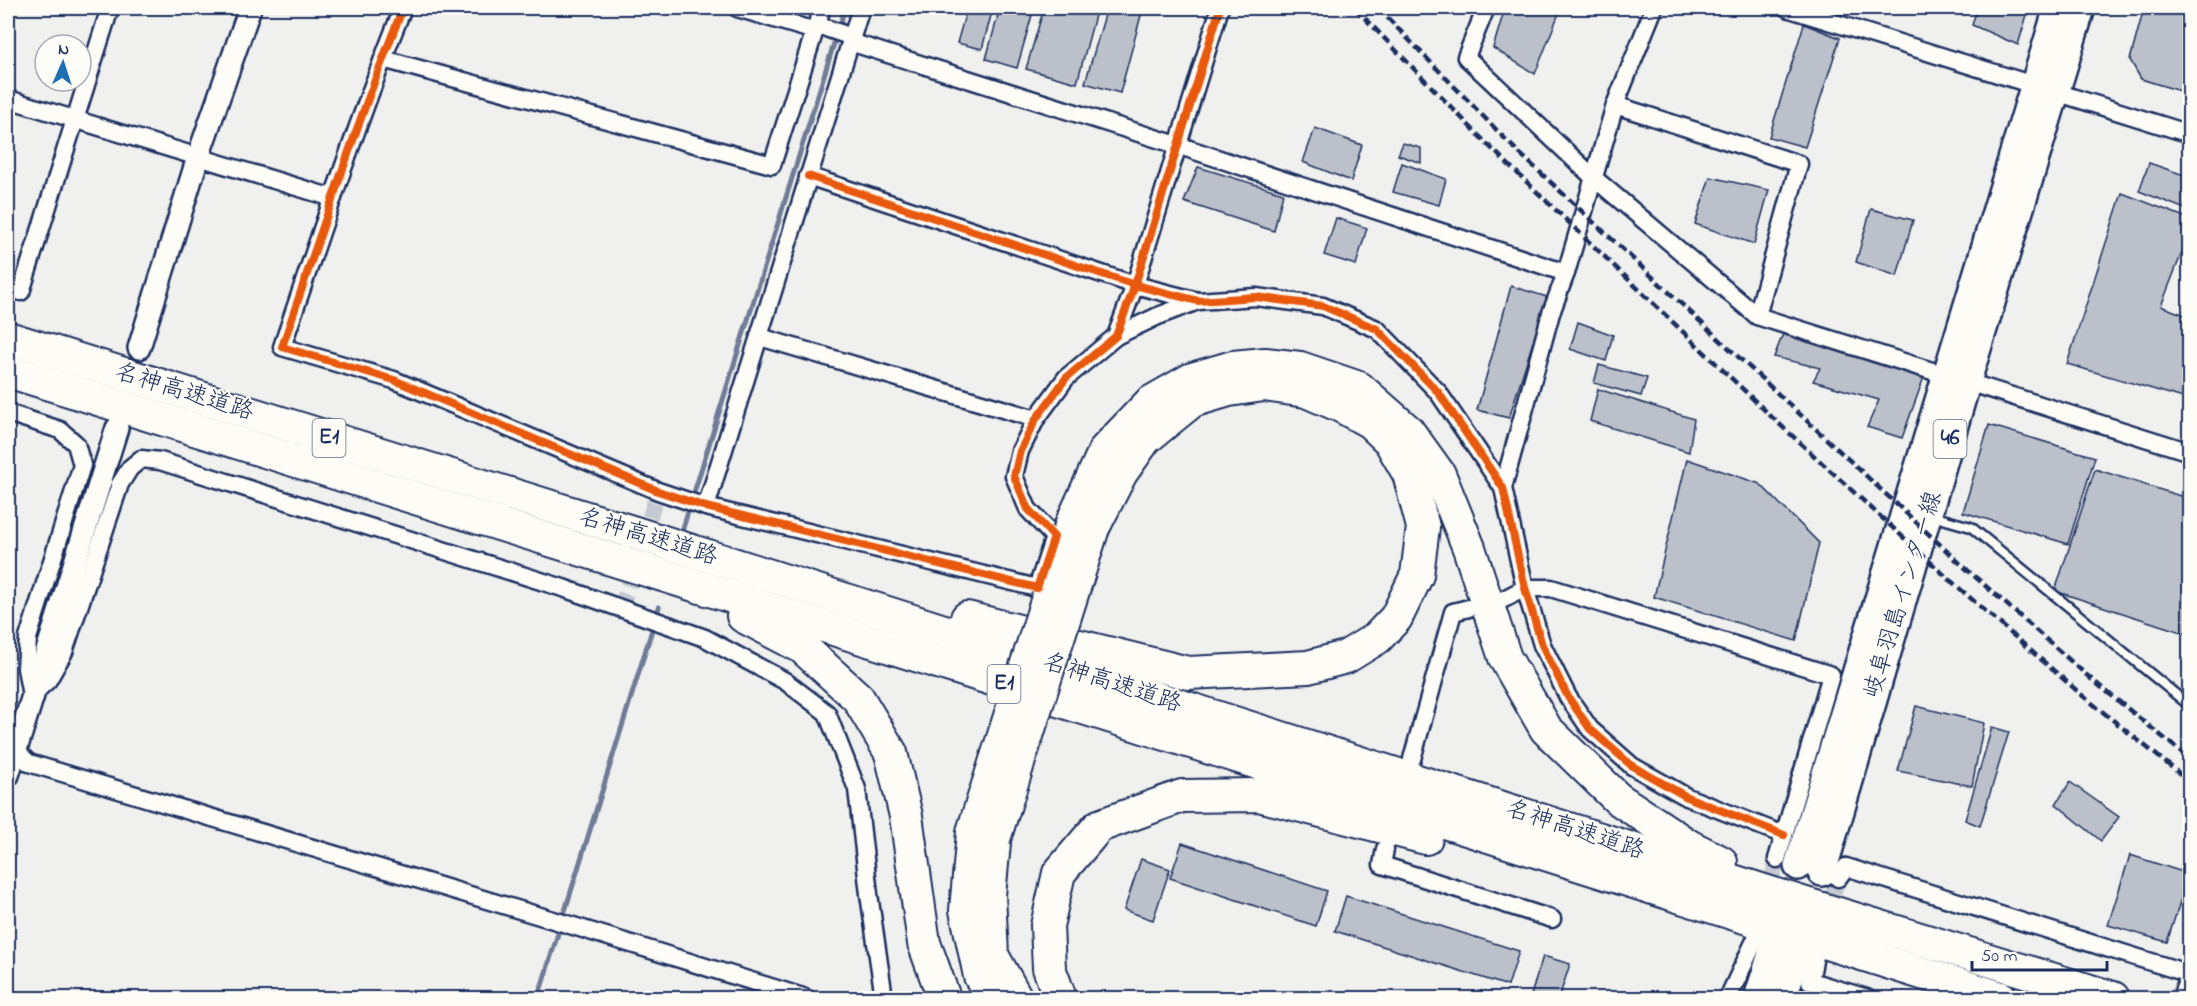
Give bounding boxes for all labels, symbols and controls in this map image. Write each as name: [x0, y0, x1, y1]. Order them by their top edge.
north arrow: [33, 33, 93, 93]
text: N: [58, 38, 70, 62]
street label: 名神高速道路: [110, 355, 258, 431]
road number: E1: [312, 419, 346, 457]
road number: 46: [1934, 420, 1966, 458]
street label: 岐阜羽島インター線: [1856, 487, 1952, 703]
street label: 名神高速道路: [574, 500, 722, 576]
street label: 名神高速道路: [1038, 645, 1186, 723]
road number: E1: [988, 665, 1020, 703]
street label: 名神高速道路: [1501, 792, 1649, 870]
scale bar: [1972, 934, 2107, 972]
text: 50 m: [1981, 944, 2018, 970]

